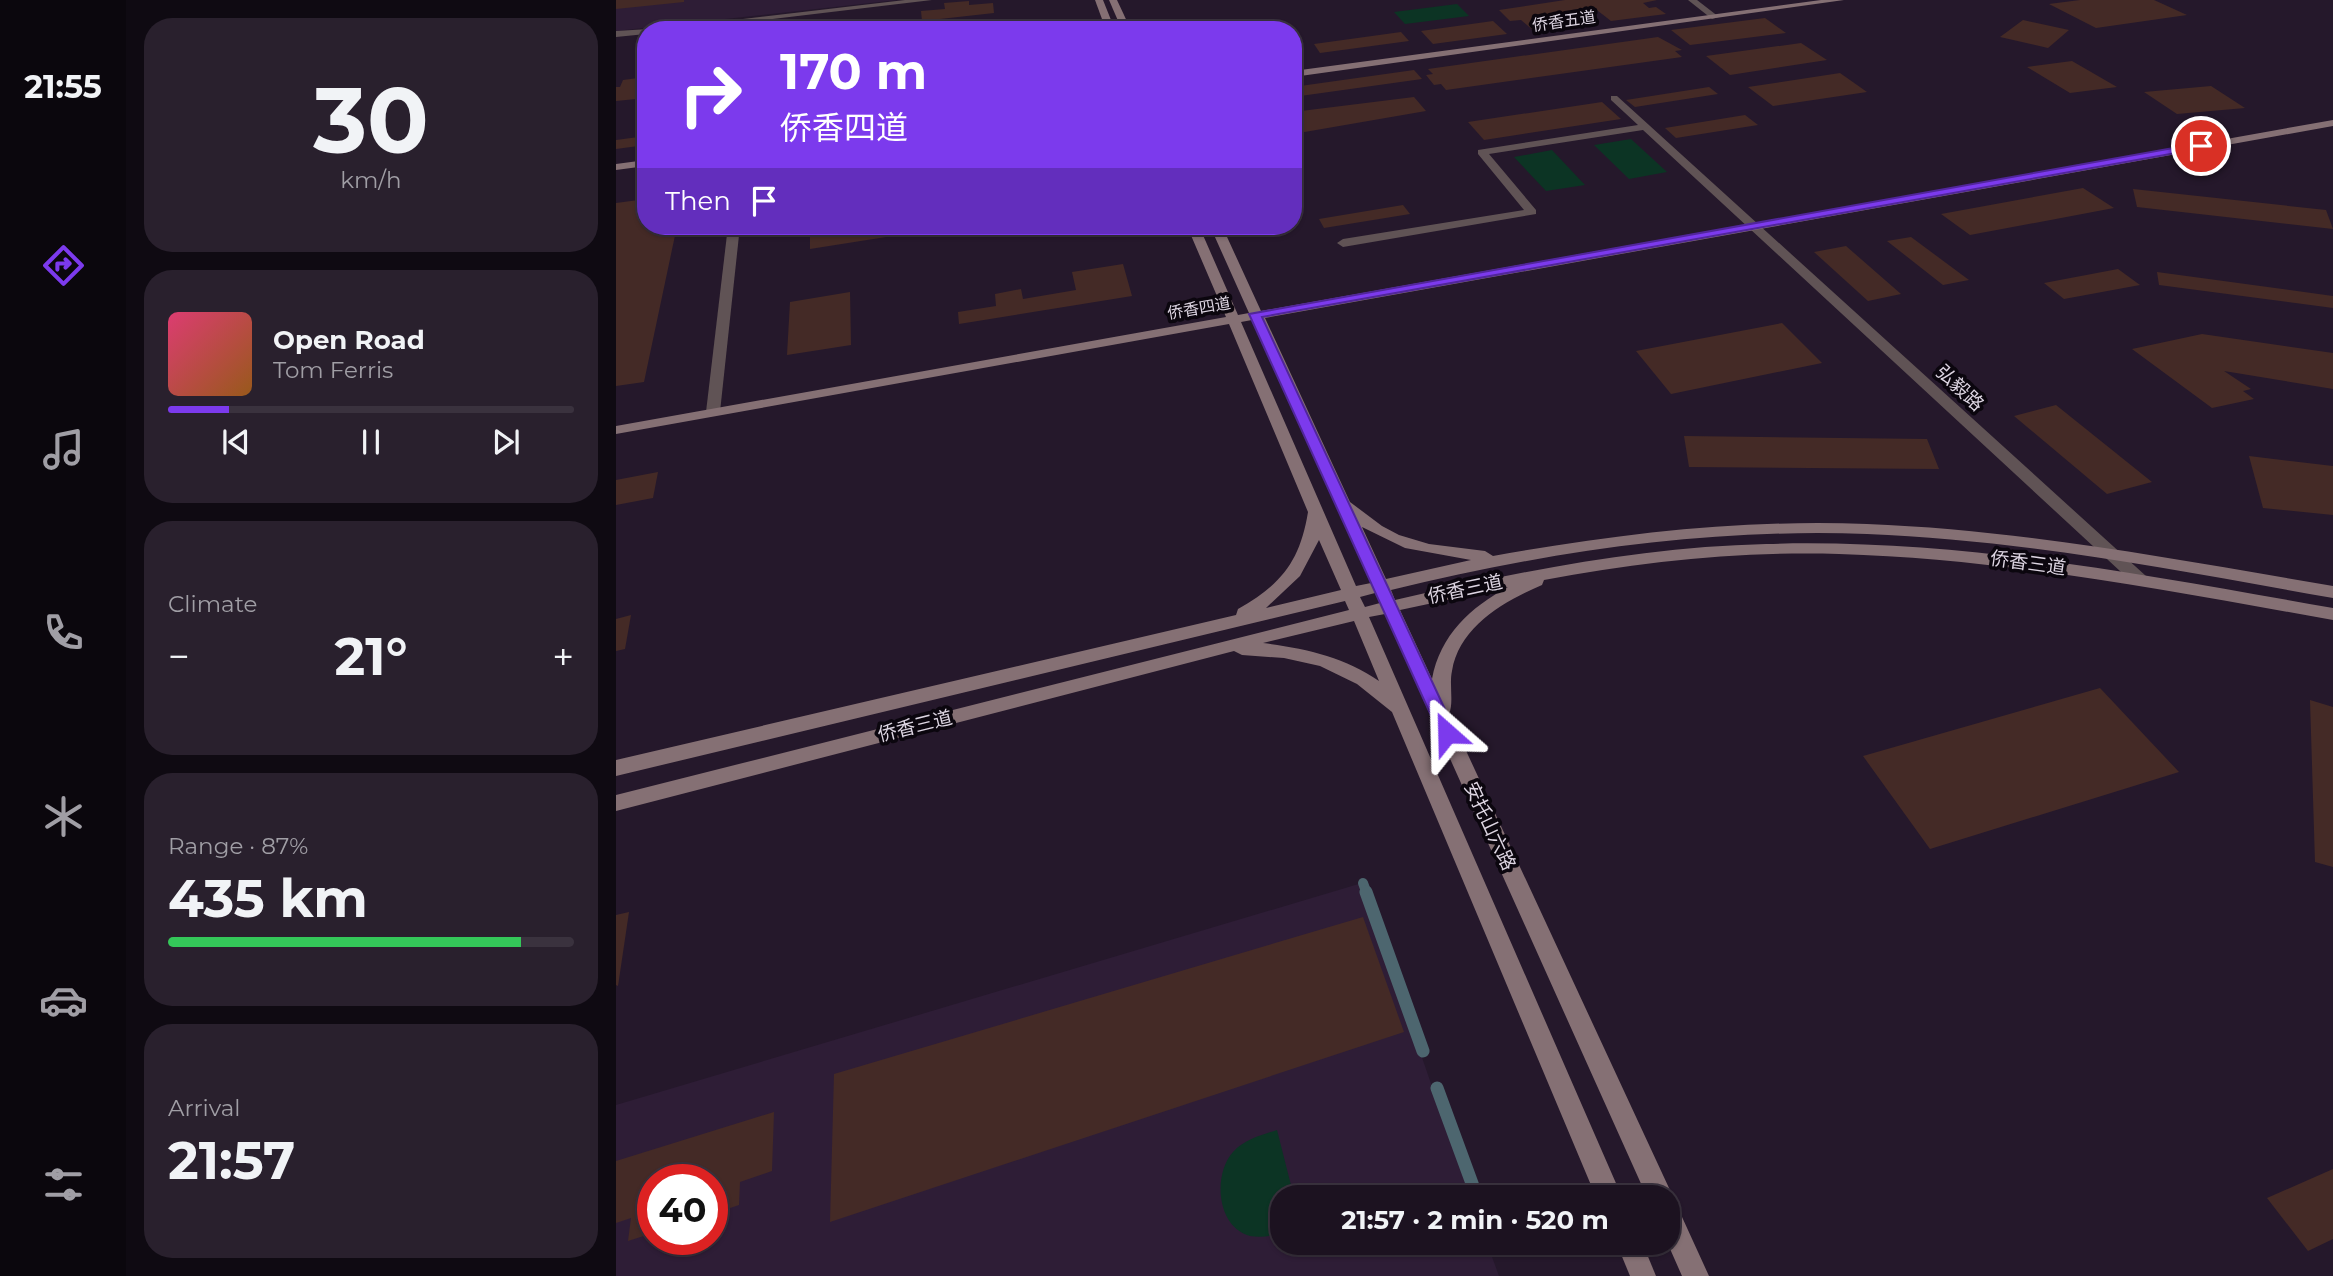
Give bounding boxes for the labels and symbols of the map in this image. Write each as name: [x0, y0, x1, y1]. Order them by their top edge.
street label: 侨香五道: [1531, 7, 1597, 35]
pin: [2171, 116, 2231, 176]
street label: 侨香四道: [1166, 293, 1232, 323]
street label: 弘毅路: [1931, 360, 1989, 416]
street label: 侨香三道: [1989, 546, 2067, 580]
street label: 侨香三道: [1425, 570, 1505, 608]
position arrow: [1410, 696, 1484, 770]
street label: 侨香三道: [875, 706, 955, 746]
street label: 安托山六路: [1459, 778, 1521, 874]
speed limit sign: 40: [637, 1164, 728, 1255]

